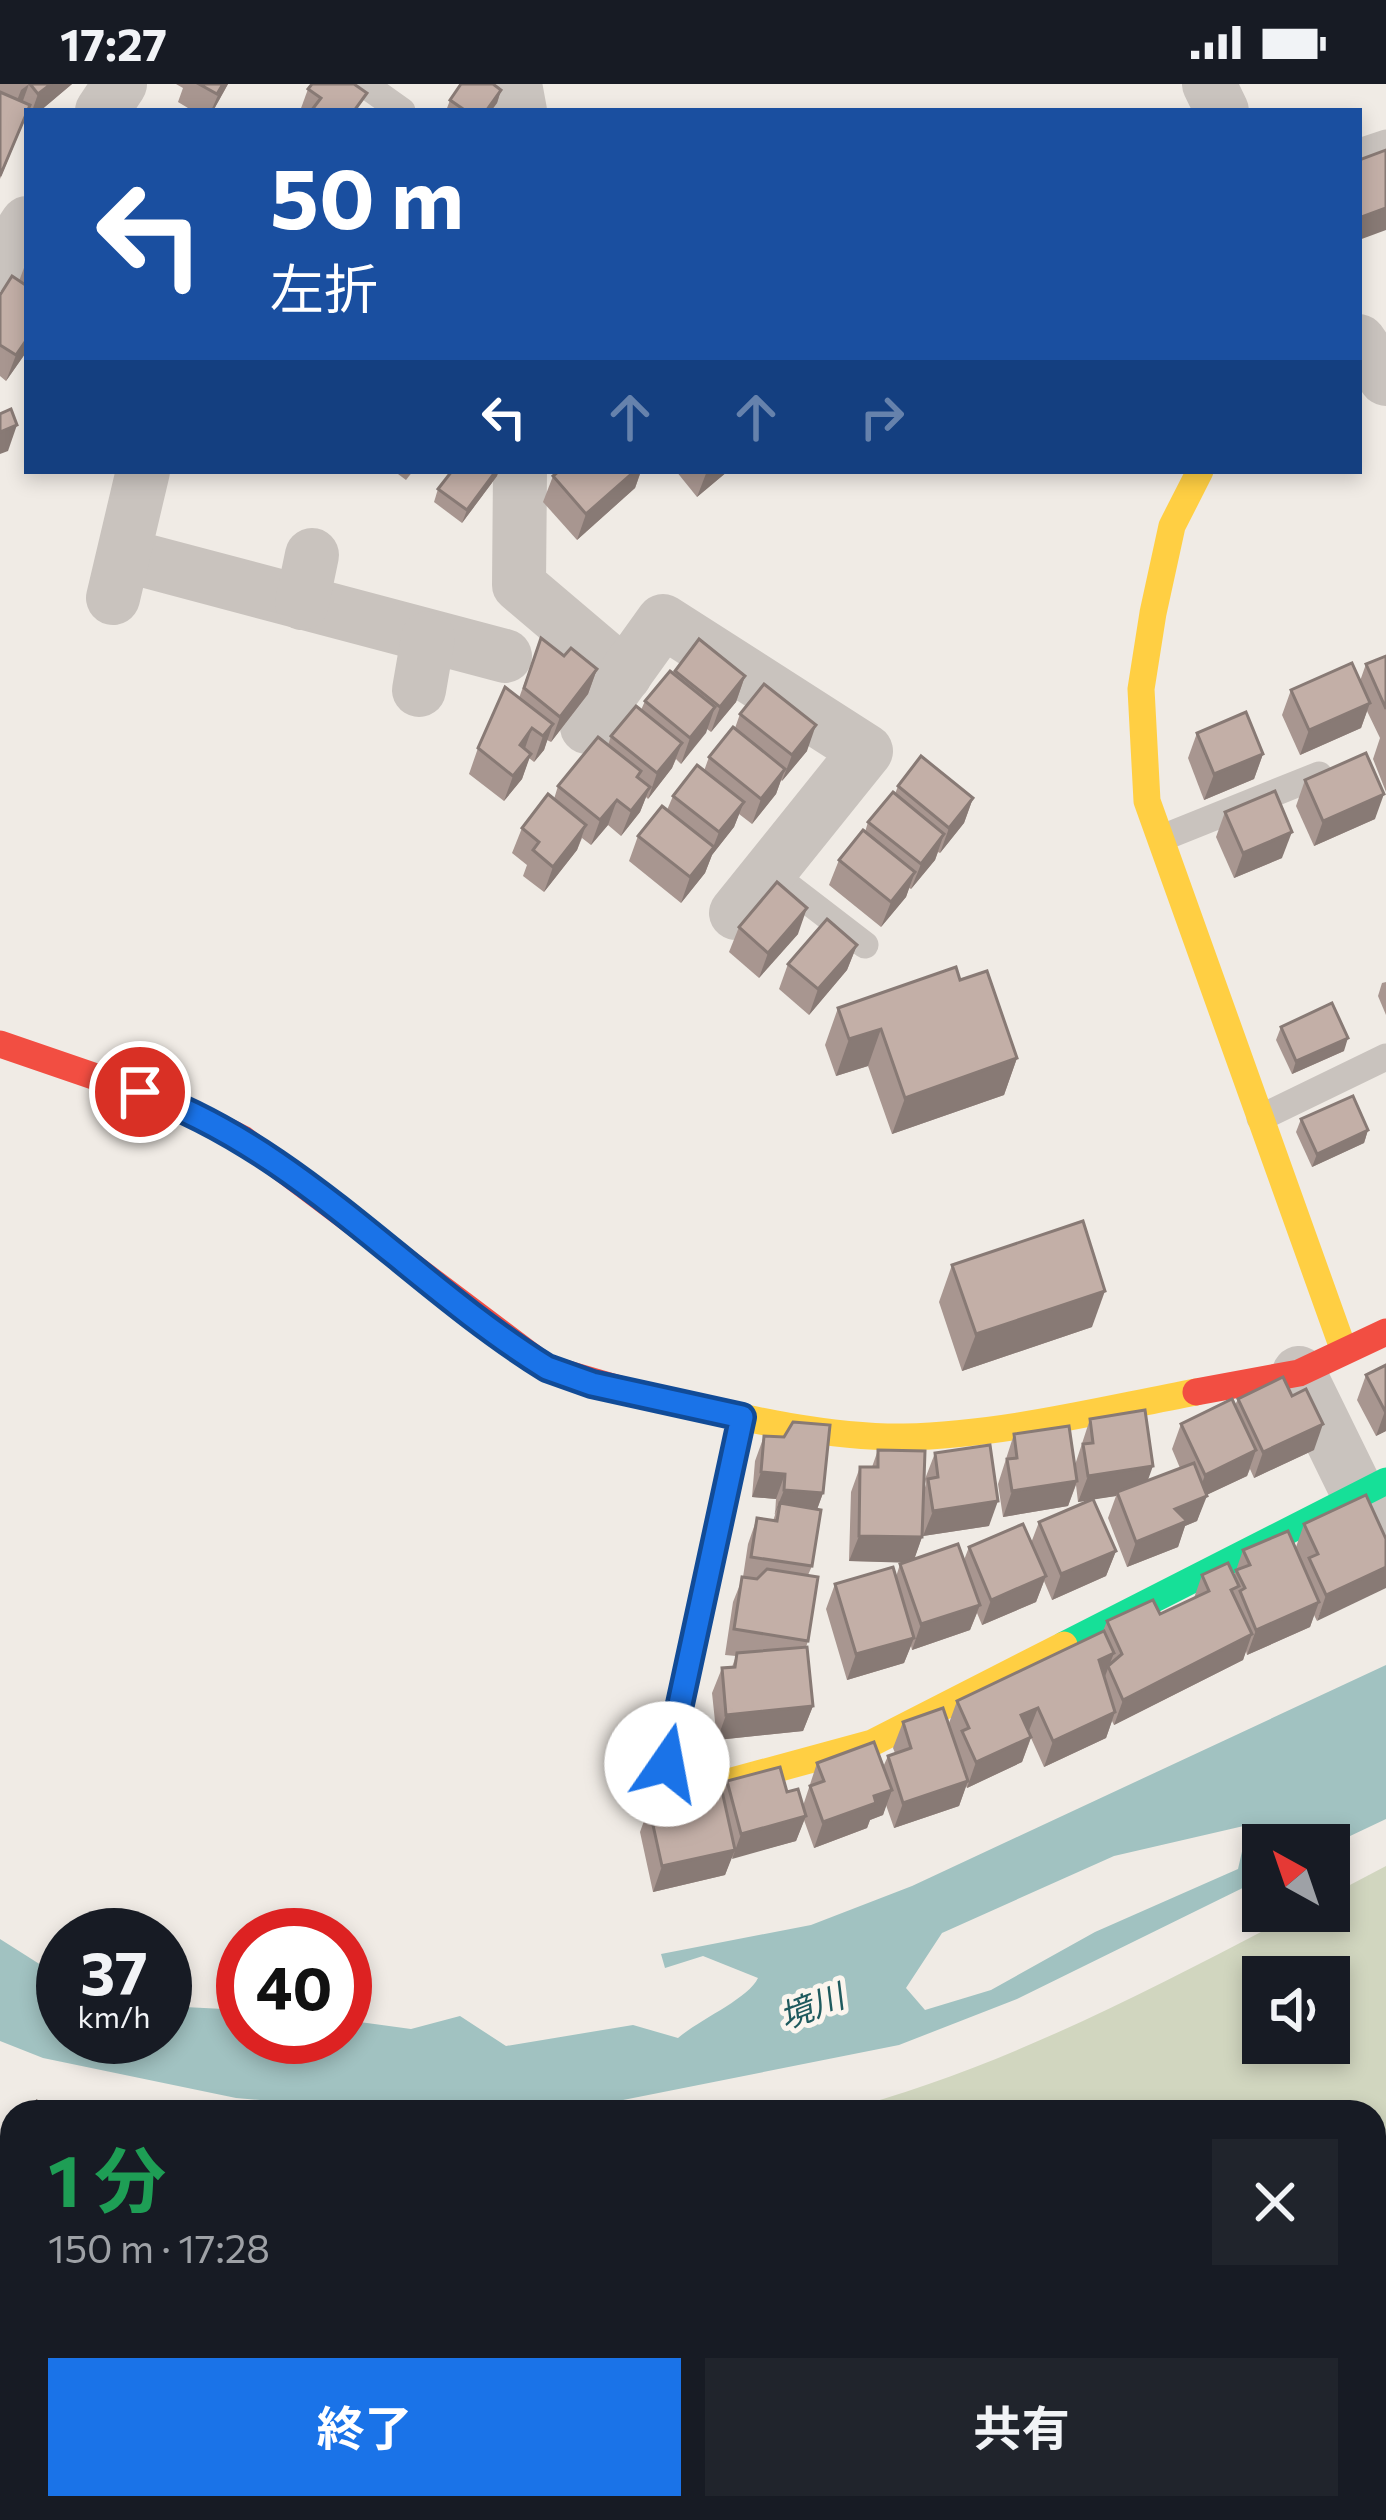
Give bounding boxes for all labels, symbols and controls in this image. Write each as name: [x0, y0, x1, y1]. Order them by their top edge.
text: 17:27: [60, 15, 167, 70]
text: 50 m: [270, 144, 464, 246]
icon: left: [72, 156, 228, 312]
text: 左折: [270, 254, 378, 320]
icon: left: [471, 384, 537, 450]
icon: ahead: [597, 384, 663, 450]
icon: ahead: [723, 384, 789, 450]
icon: right: [849, 384, 915, 450]
pin: [89, 1041, 191, 1143]
icon: arrive: [107, 1059, 173, 1125]
position arrow: [604, 1701, 730, 1827]
north arrow: [1242, 1824, 1350, 1932]
map controls: [1242, 1824, 1350, 2064]
speed limit sign: 40: [216, 1908, 372, 2064]
text: 37: [80, 1934, 148, 2007]
button: sound: [1242, 1956, 1350, 2064]
water label: 境川: [773, 1973, 852, 2036]
text: km/h: [78, 1997, 150, 2034]
text: 1 分: [48, 2134, 166, 2222]
button: close: [1212, 2139, 1338, 2265]
text: 150 m · 17:28: [48, 2223, 270, 2271]
button: 終了: [48, 2358, 681, 2496]
button: 共有: [705, 2358, 1338, 2496]

